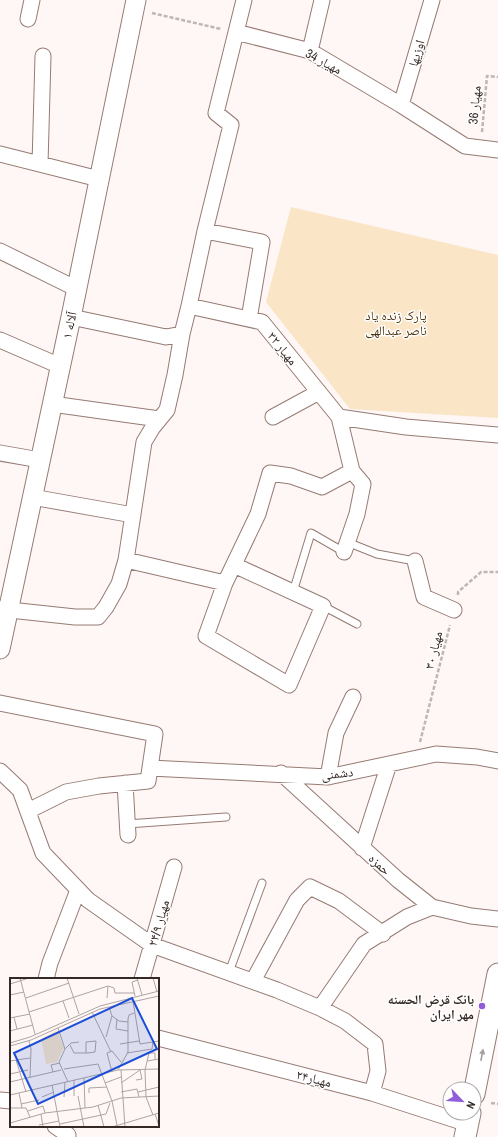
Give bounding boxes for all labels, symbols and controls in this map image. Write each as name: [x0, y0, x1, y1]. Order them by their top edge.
street label: اوزیها: [405, 38, 428, 68]
street label: مهیار 34: [303, 45, 345, 78]
street label: مهیار 36: [464, 85, 485, 125]
park label: پارک زنده یاد ناصر عبدالهی: [365, 307, 427, 339]
street label: آلاله ۱: [58, 309, 81, 340]
street label: مهیار ۳۲: [264, 328, 301, 369]
street label: مهیار ۳۰: [421, 629, 446, 671]
street label: دشمنی: [320, 763, 354, 784]
street label: حمزه: [365, 850, 394, 879]
street label: مهیار ۲۴/۹: [144, 898, 173, 948]
inset map: [10, 978, 159, 1127]
place label: بانک قرض الحسنه مهر ایران: [388, 991, 474, 1023]
marker: بانک قرض الحسنه مهر ایران: [477, 1001, 487, 1011]
one-way arrow: [479, 1049, 485, 1061]
street label: مهیار۲۴: [295, 1066, 333, 1091]
north arrow: [442, 1081, 482, 1121]
text: N: [463, 1099, 479, 1111]

